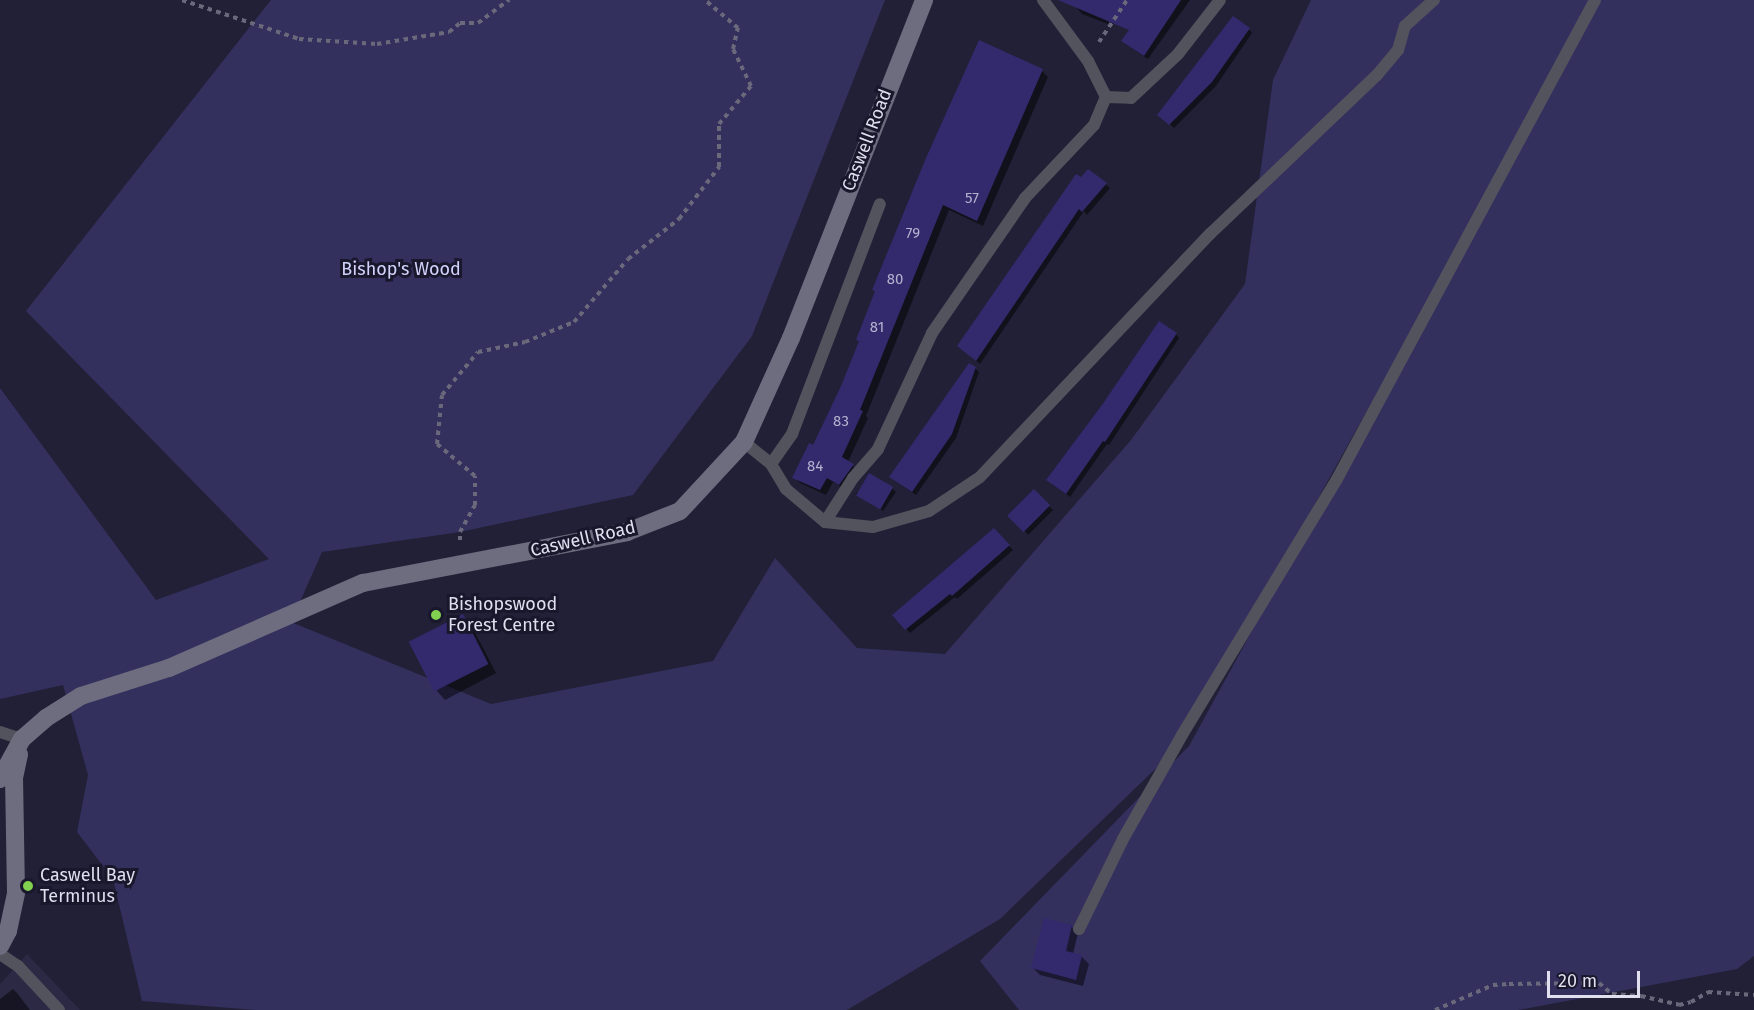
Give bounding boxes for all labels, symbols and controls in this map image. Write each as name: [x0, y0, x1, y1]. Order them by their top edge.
street label: Caswell Road: [838, 86, 896, 194]
house number: 57: [965, 190, 979, 208]
house number: 79: [906, 225, 920, 243]
park label: Bishop's Wood: [341, 258, 461, 280]
house number: 80: [887, 271, 903, 289]
house number: 81: [870, 319, 884, 337]
house number: 83: [833, 413, 849, 431]
house number: 84: [807, 458, 823, 476]
street label: Caswell Road: [528, 516, 638, 562]
place label: Bishopswood Forest Centre: [448, 594, 557, 636]
marker: Bishopswood Forest Centre: [429, 608, 443, 622]
place label: Caswell Bay Terminus: [40, 865, 135, 908]
marker: Caswell Bay Terminus: [21, 879, 35, 893]
scale bar: [1550, 959, 1643, 997]
text: 20 m: [1558, 970, 1597, 992]

